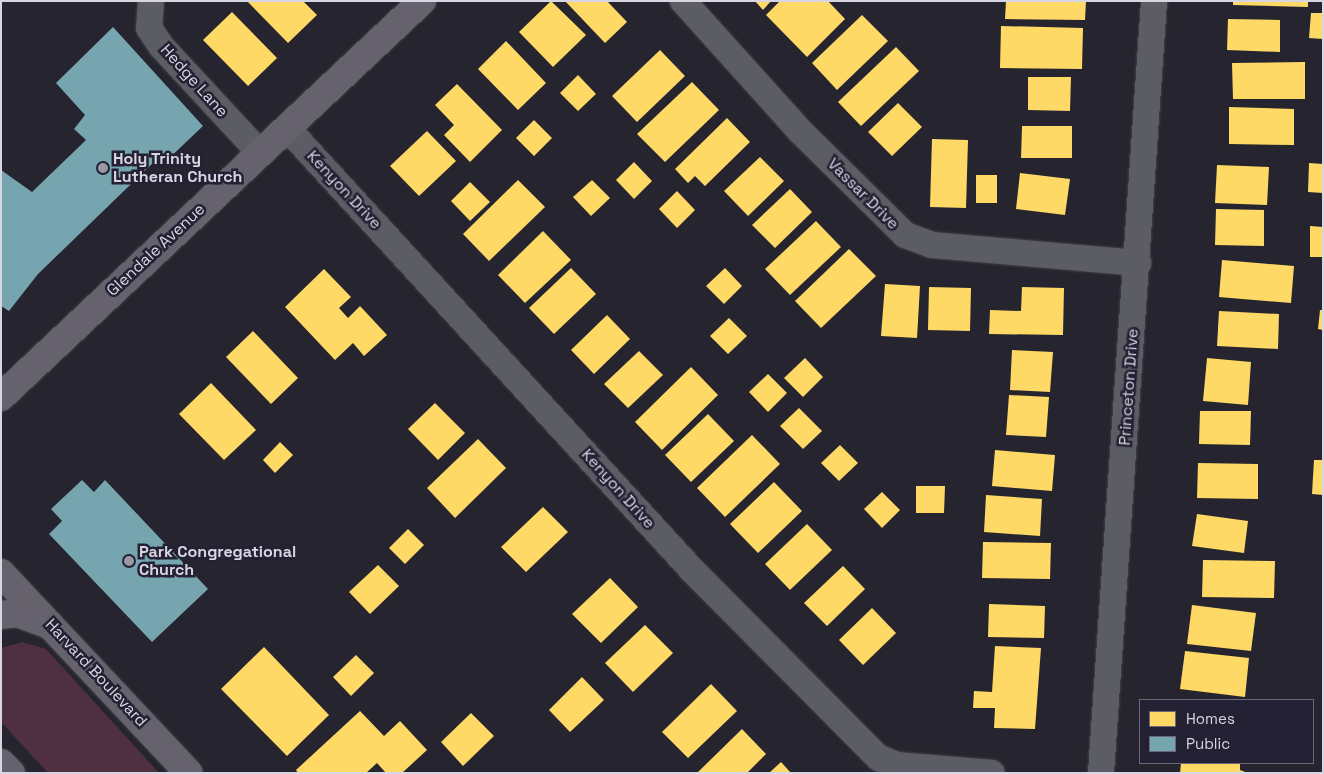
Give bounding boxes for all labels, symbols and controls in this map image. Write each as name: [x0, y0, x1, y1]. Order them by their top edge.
street label: Hedge Lane: [156, 41, 232, 121]
street label: Kenyon Drive: [303, 147, 385, 233]
place label: Holy Trinity Lutheran Church: [113, 149, 242, 187]
street label: Vassar Drive: [823, 154, 903, 234]
marker: Holy Trinity Lutheran Church: [97, 162, 109, 174]
street label: Glendale Avenue: [103, 200, 209, 300]
street label: Princeton Drive: [1115, 328, 1143, 446]
street label: Kenyon Drive: [577, 445, 659, 533]
place label: Park Congregational Church: [139, 542, 296, 580]
marker: Park Congregational Church: [123, 555, 135, 567]
street label: Harvard Boulevard: [41, 615, 151, 731]
legend: [1139, 699, 1314, 764]
text: Homes: [1186, 709, 1235, 728]
text: Public: [1186, 734, 1230, 753]

